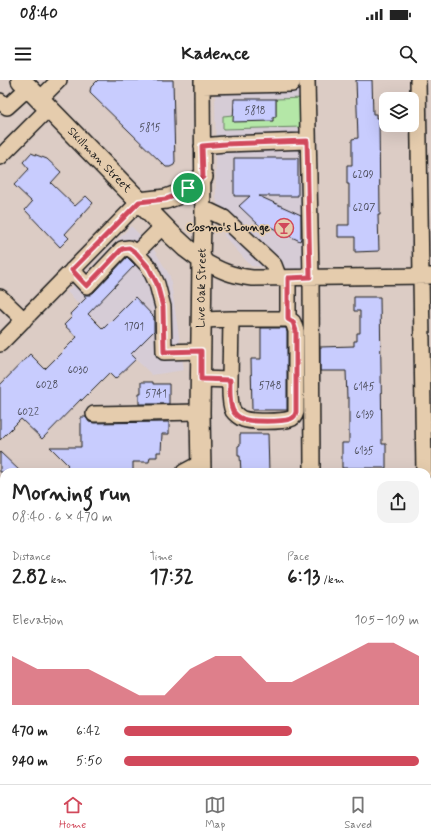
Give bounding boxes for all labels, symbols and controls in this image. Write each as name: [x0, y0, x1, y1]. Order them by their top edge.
text: 08:40: [20, 4, 58, 24]
text: Kadence: [181, 42, 250, 66]
icon: menu: [12, 43, 34, 65]
icon: search: [397, 43, 419, 65]
map controls: [379, 92, 419, 132]
button: layers: [379, 92, 419, 132]
house number: 5818: [244, 104, 266, 118]
house number: 5815: [139, 121, 161, 135]
street label: Skillman Street: [63, 124, 135, 197]
house number: 6209: [352, 169, 374, 182]
pin: [171, 171, 205, 205]
icon: arrive: [177, 177, 199, 199]
house number: 6207: [353, 202, 375, 215]
bar icon: Cosmo's Lounge: [273, 217, 295, 239]
place label: Cosmo's Lounge: [186, 220, 270, 236]
street label: Live Oak Street: [193, 248, 211, 328]
house number: 1701: [124, 321, 144, 334]
house number: 6030: [68, 364, 89, 377]
house number: 6028: [36, 379, 58, 392]
house number: 5748: [259, 380, 281, 393]
house number: 6145: [353, 381, 375, 394]
house number: 5741: [145, 388, 167, 401]
house number: 6022: [17, 406, 39, 419]
house number: 6139: [356, 409, 374, 422]
house number: 6135: [354, 445, 374, 458]
text: Morning run: [12, 480, 131, 508]
button: share: [377, 481, 419, 523]
text: 08:40 · 6 × 470 m: [12, 509, 112, 526]
text: Distance: [12, 550, 51, 564]
text: Time: [150, 550, 173, 564]
text: Pace: [287, 550, 309, 564]
text: 2.82: [12, 564, 48, 591]
text: 17:32: [150, 564, 194, 591]
text: 6:13: [287, 564, 320, 591]
text: km: [48, 573, 67, 587]
text: /km: [320, 573, 344, 587]
text: Elevation: [12, 612, 63, 629]
text: 105–109 m: [355, 612, 419, 629]
text: 470 m: [12, 723, 48, 740]
text: 6:42: [76, 723, 101, 740]
text: 940 m: [12, 753, 48, 770]
text: 5:50: [76, 753, 103, 770]
tab: Home: [59, 794, 86, 832]
tab: Map: [204, 794, 226, 832]
tab: Saved: [344, 794, 372, 832]

